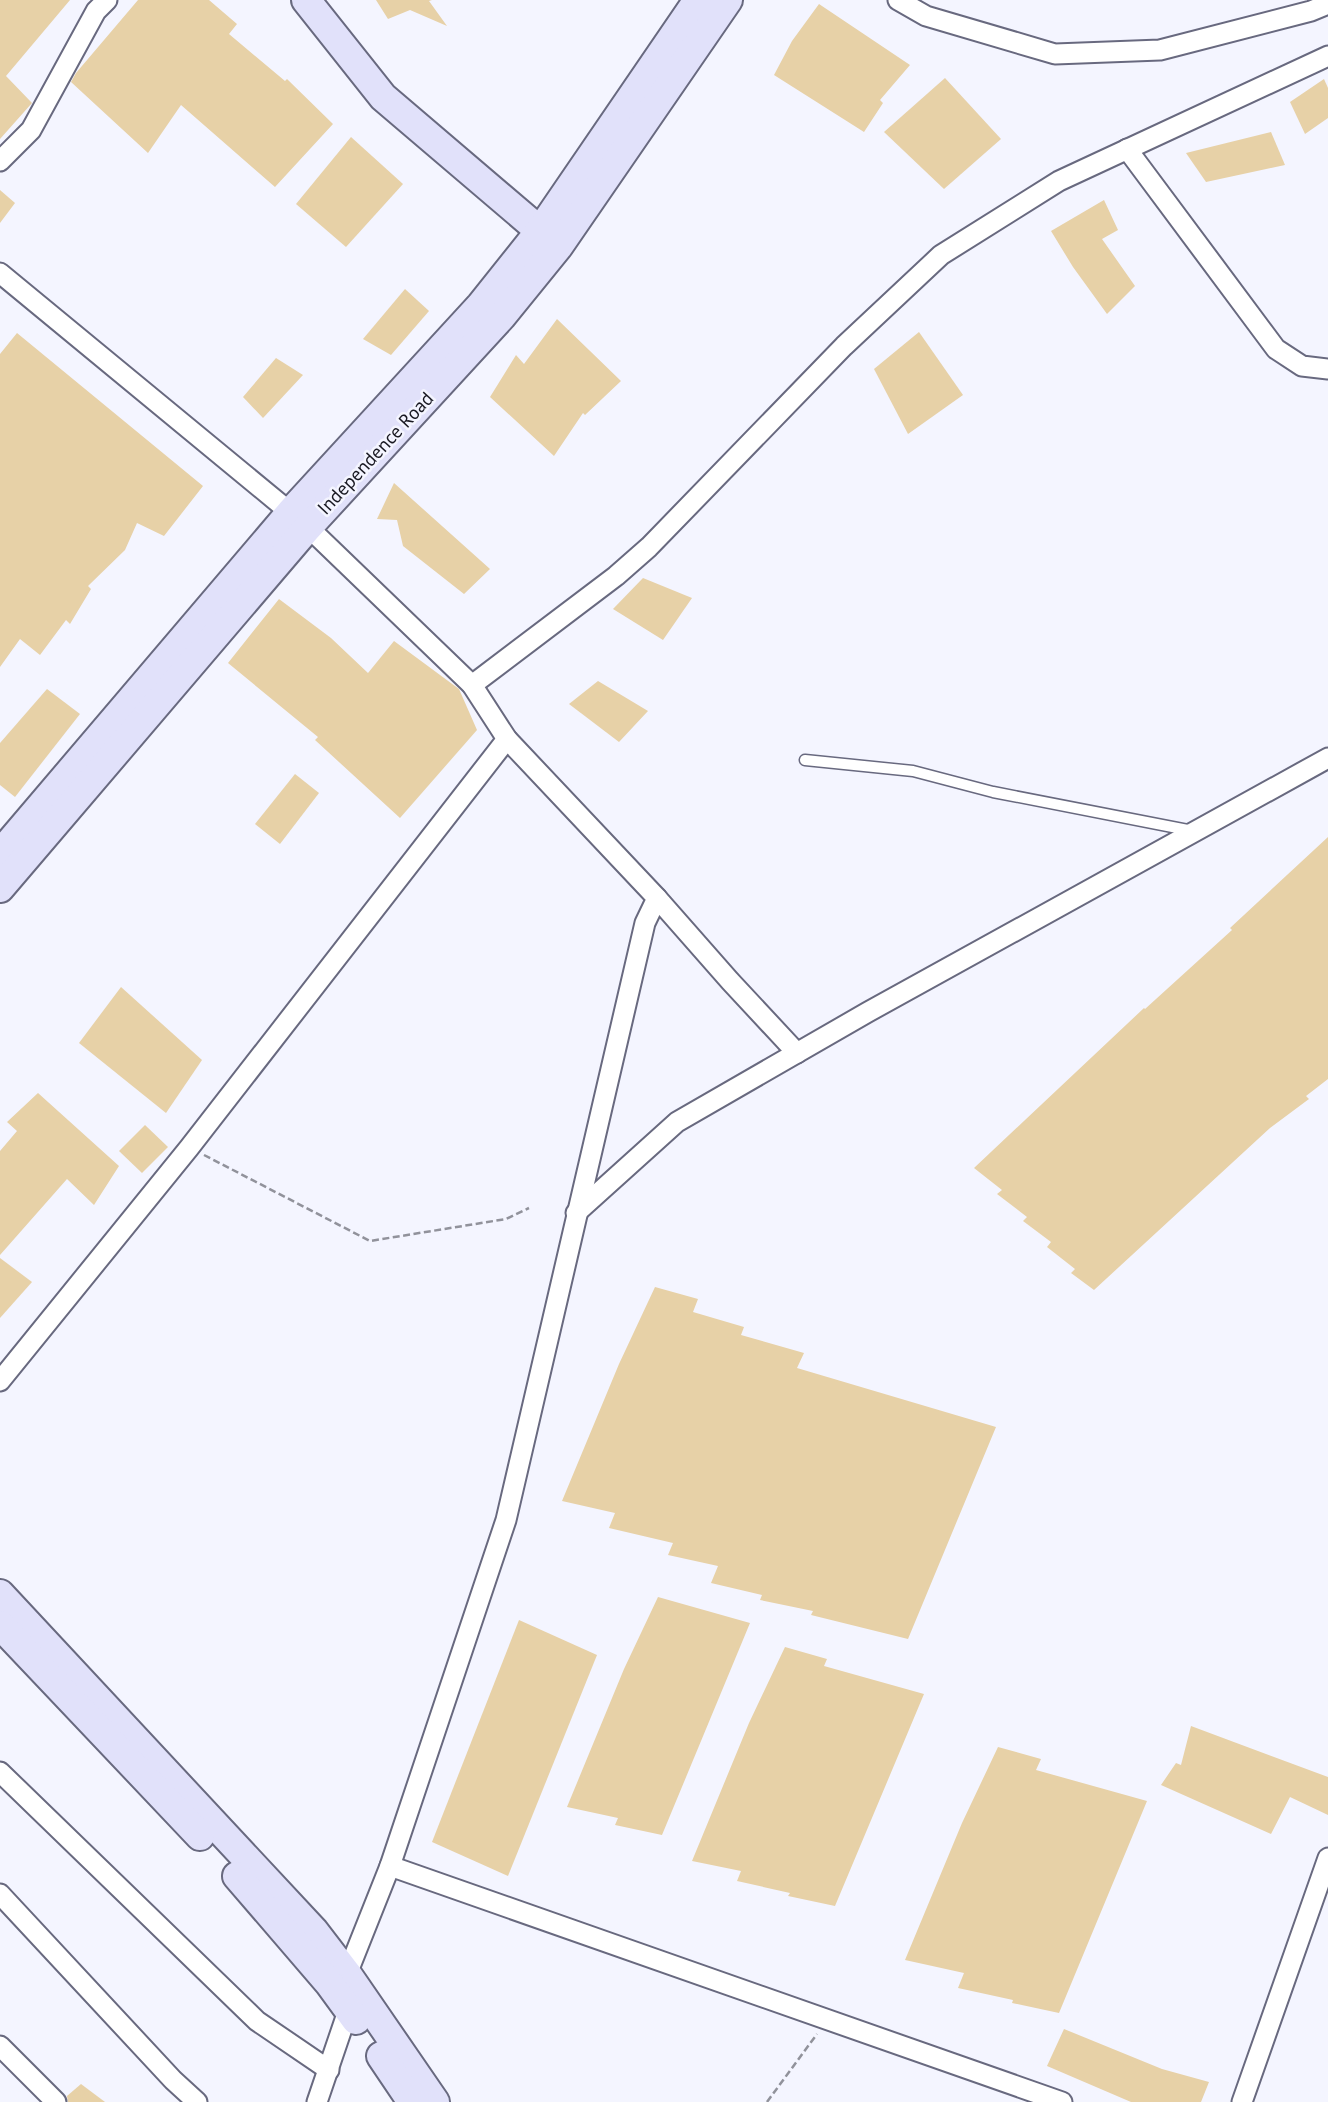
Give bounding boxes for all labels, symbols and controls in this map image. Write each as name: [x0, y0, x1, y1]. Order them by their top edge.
street label: Independence Road: [312, 387, 438, 519]

